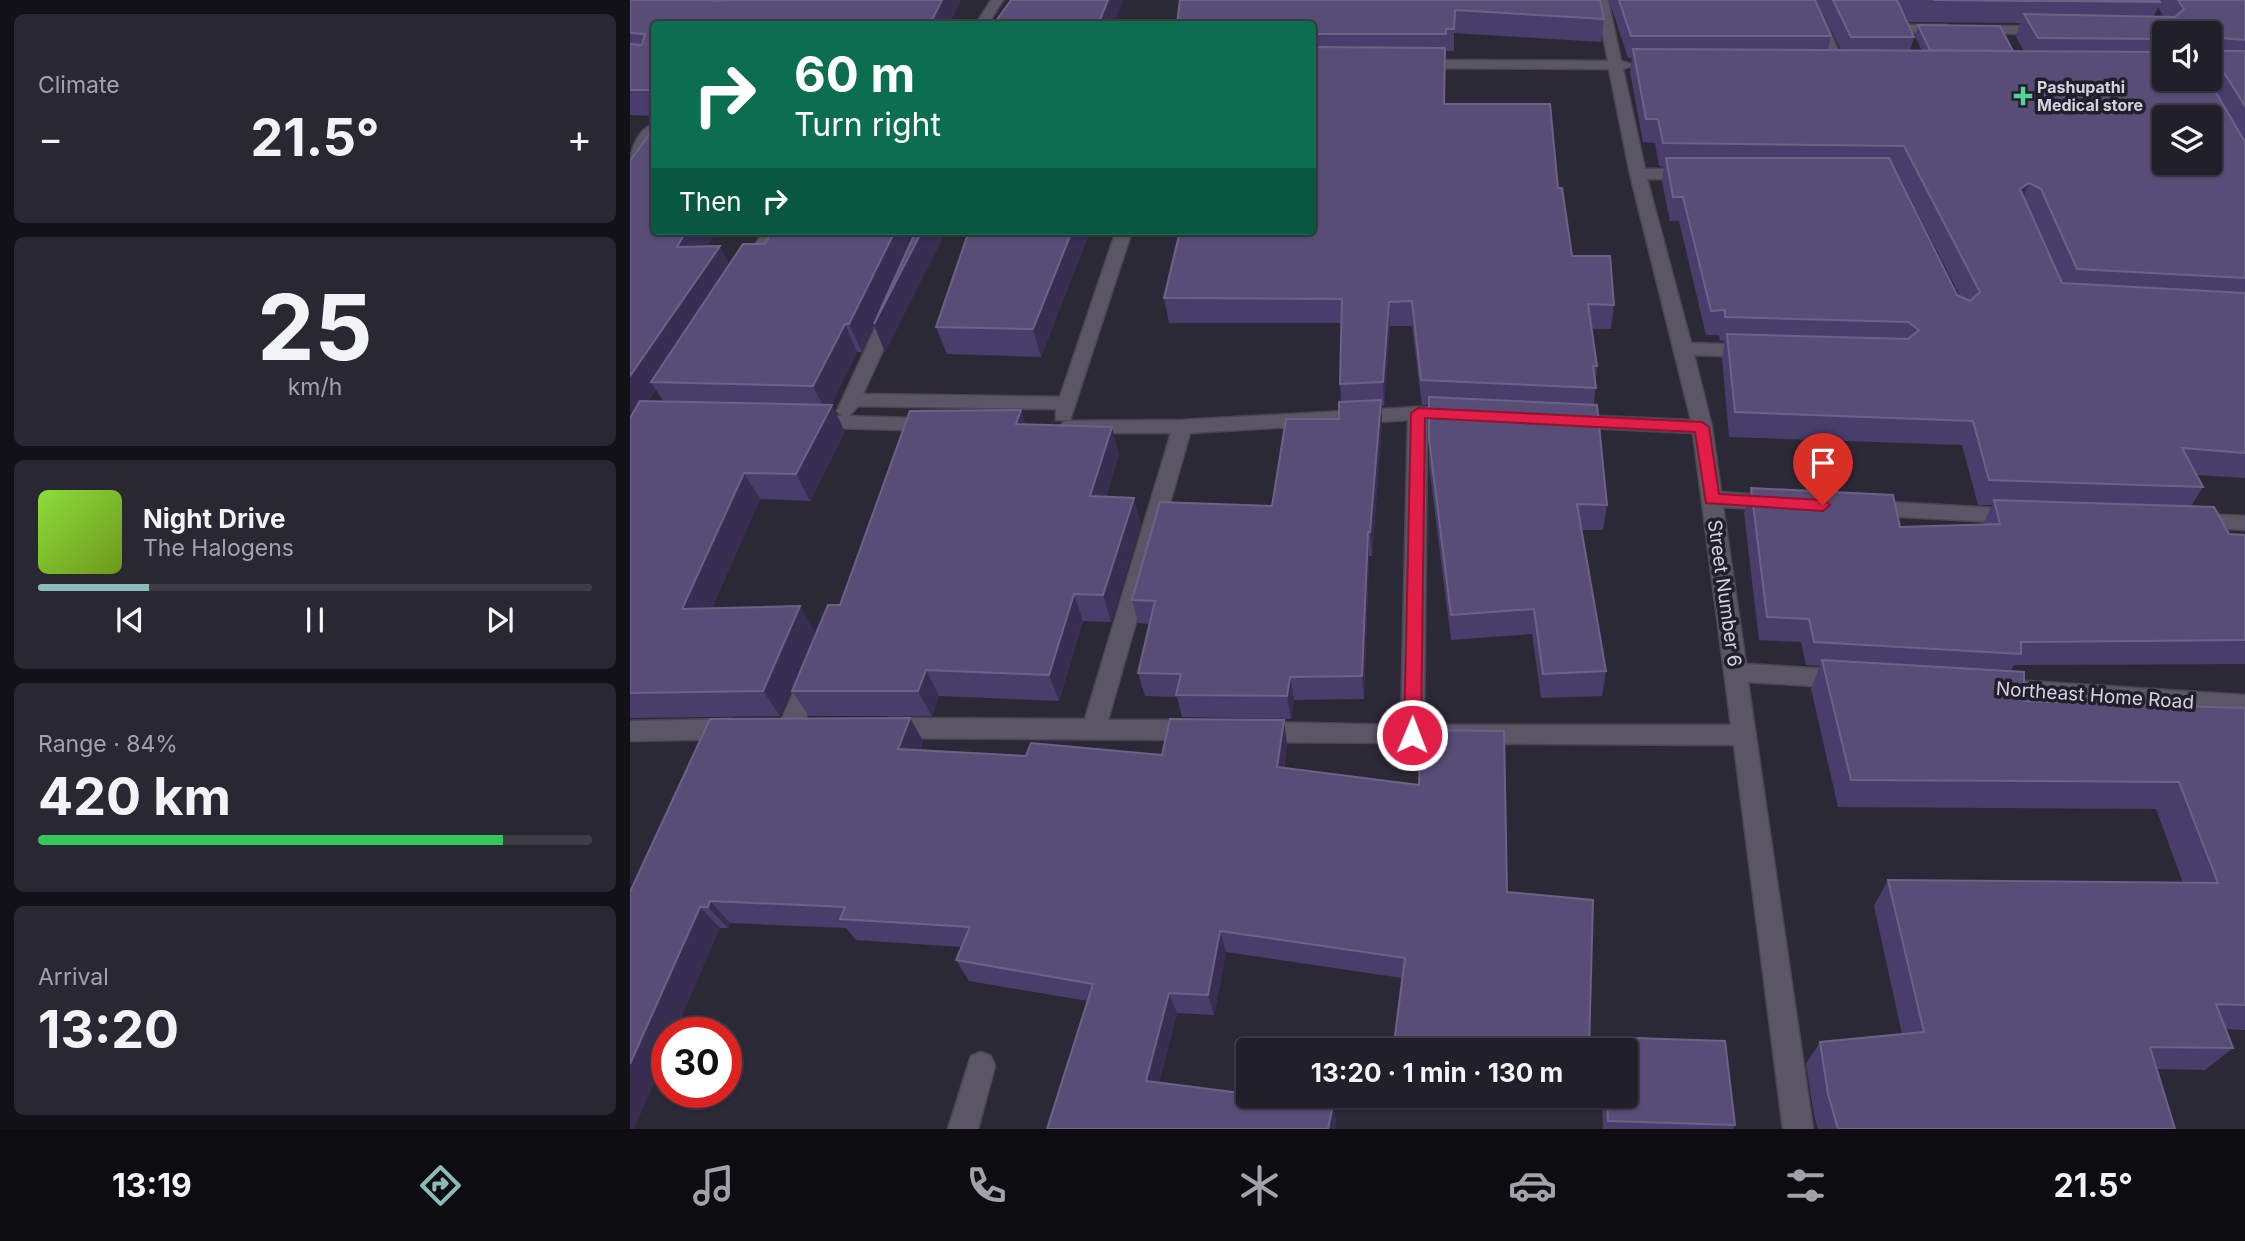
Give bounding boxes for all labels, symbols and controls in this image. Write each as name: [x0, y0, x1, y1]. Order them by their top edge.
map controls: [2152, 21, 2222, 175]
button: sound: [2152, 21, 2222, 91]
text: 60 m: [794, 45, 915, 104]
icon: right: [679, 49, 770, 140]
text: Climate: [38, 71, 120, 99]
place label: Pashupathi Medical store: [2037, 77, 2143, 115]
marker: Pashupathi Medical store: [2015, 88, 2031, 104]
text: Turn right: [794, 105, 941, 144]
button: layers: [2152, 105, 2222, 175]
text: 21.5°: [250, 106, 380, 169]
text: −: [38, 115, 63, 161]
text: +: [567, 115, 592, 161]
icon: right: [756, 182, 794, 220]
text: Then: [679, 186, 742, 217]
text: 25: [257, 272, 373, 382]
text: km/h: [288, 373, 342, 401]
pin: [1793, 433, 1853, 505]
icon: arrive: [1804, 444, 1842, 482]
text: Night Drive: [143, 503, 285, 534]
street label: Street Number 6: [1703, 518, 1746, 668]
text: The Halogens: [143, 534, 294, 562]
icon: previous: [111, 601, 149, 639]
icon: pause: [296, 601, 334, 639]
icon: next: [481, 601, 519, 639]
street label: Northeast Home Road: [1995, 677, 2195, 714]
position arrow: [1375, 698, 1449, 772]
text: Range · 84%: [38, 730, 178, 758]
text: 420 km: [38, 765, 231, 828]
text: Arrival: [38, 963, 109, 991]
text: 13:20: [38, 998, 179, 1061]
speed limit sign: 30: [651, 1017, 742, 1108]
text: 13:20 · 1 min · 130 m: [1311, 1057, 1563, 1088]
icon: directions: [416, 1161, 465, 1210]
icon: music: [689, 1161, 738, 1210]
icon: phone: [962, 1161, 1011, 1210]
icon: climate: [1235, 1161, 1284, 1210]
icon: car: [1508, 1161, 1557, 1210]
icon: filters: [1781, 1161, 1830, 1210]
text: 13:19: [112, 1166, 192, 1205]
text: 21.5°: [2053, 1166, 2133, 1205]

